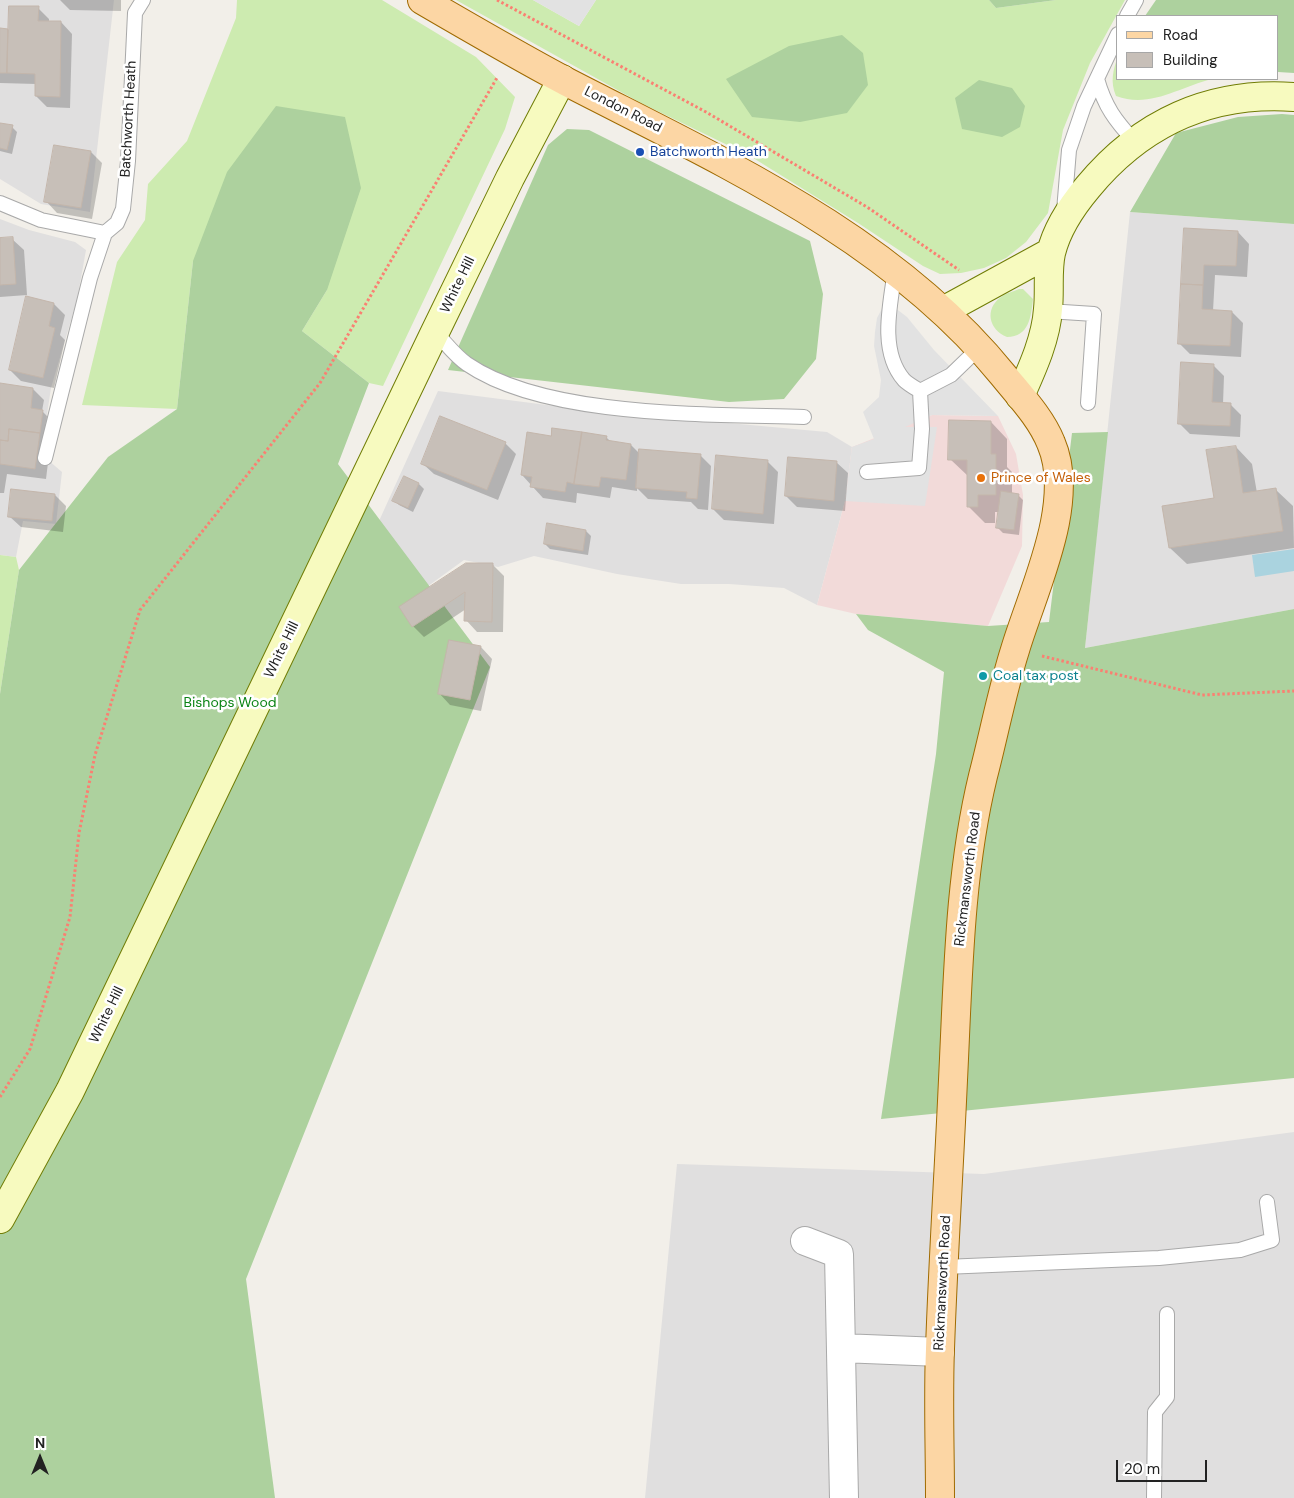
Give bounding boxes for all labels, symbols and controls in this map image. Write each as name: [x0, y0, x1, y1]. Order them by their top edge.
legend: [1116, 15, 1279, 80]
text: Road: [1163, 25, 1198, 45]
text: Building: [1163, 50, 1218, 70]
street label: Batchworth Heath: [118, 60, 140, 178]
street label: London Road: [581, 83, 665, 137]
place label: Batchworth Heath: [650, 144, 767, 160]
marker: Batchworth Heath: [634, 146, 646, 158]
street label: White Hill: [437, 254, 479, 316]
place label: Prince of Wales: [991, 470, 1091, 486]
marker: Prince of Wales: [975, 472, 987, 484]
street label: White Hill: [261, 619, 303, 681]
place label: Coal tax post: [993, 668, 1079, 684]
marker: Coal tax post: [977, 670, 989, 682]
park label: Bishops Wood: [184, 695, 276, 711]
street label: Rickmansworth Road: [951, 811, 985, 947]
street label: White Hill: [86, 984, 128, 1046]
street label: Rickmansworth Road: [931, 1215, 955, 1351]
north arrow: [15, 1433, 65, 1483]
text: N: [35, 1434, 45, 1452]
scale bar: [1119, 1450, 1210, 1482]
text: 20 m: [1124, 1459, 1160, 1479]

